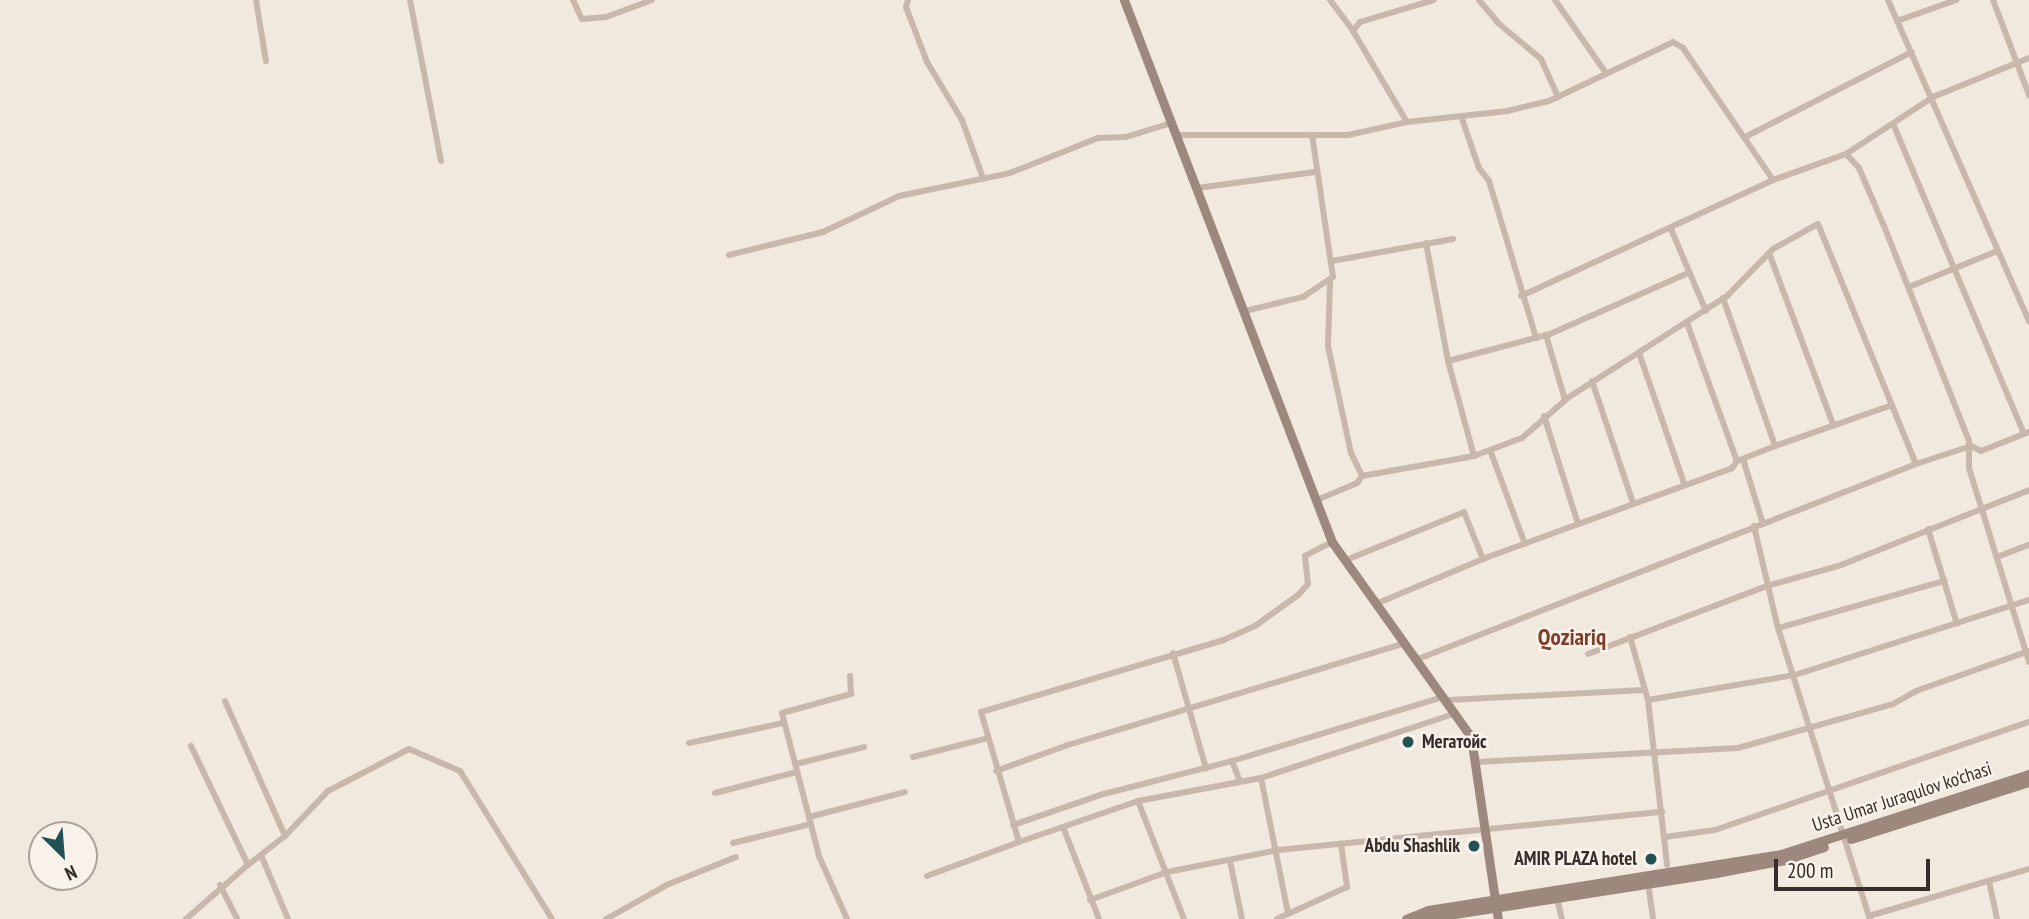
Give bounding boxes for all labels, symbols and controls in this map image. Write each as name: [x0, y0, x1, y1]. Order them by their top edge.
district label: Qoziariq: [1538, 623, 1606, 651]
place label: Мегатойс: [1422, 731, 1487, 753]
marker: Мегатойс: [1400, 734, 1416, 750]
street label: Usta Umar Juraqulov ko'chasi: [1809, 757, 1995, 837]
north arrow: [28, 821, 98, 891]
place label: Abdu Shashlik: [1365, 835, 1460, 857]
marker: Abdu Shashlik: [1466, 838, 1482, 854]
scale bar: [1777, 846, 1933, 890]
place label: AMIR PLAZA hotel: [1514, 848, 1637, 870]
marker: AMIR PLAZA hotel: [1643, 851, 1659, 867]
text: 200 m: [1787, 857, 1833, 884]
text: N: [61, 860, 81, 886]

